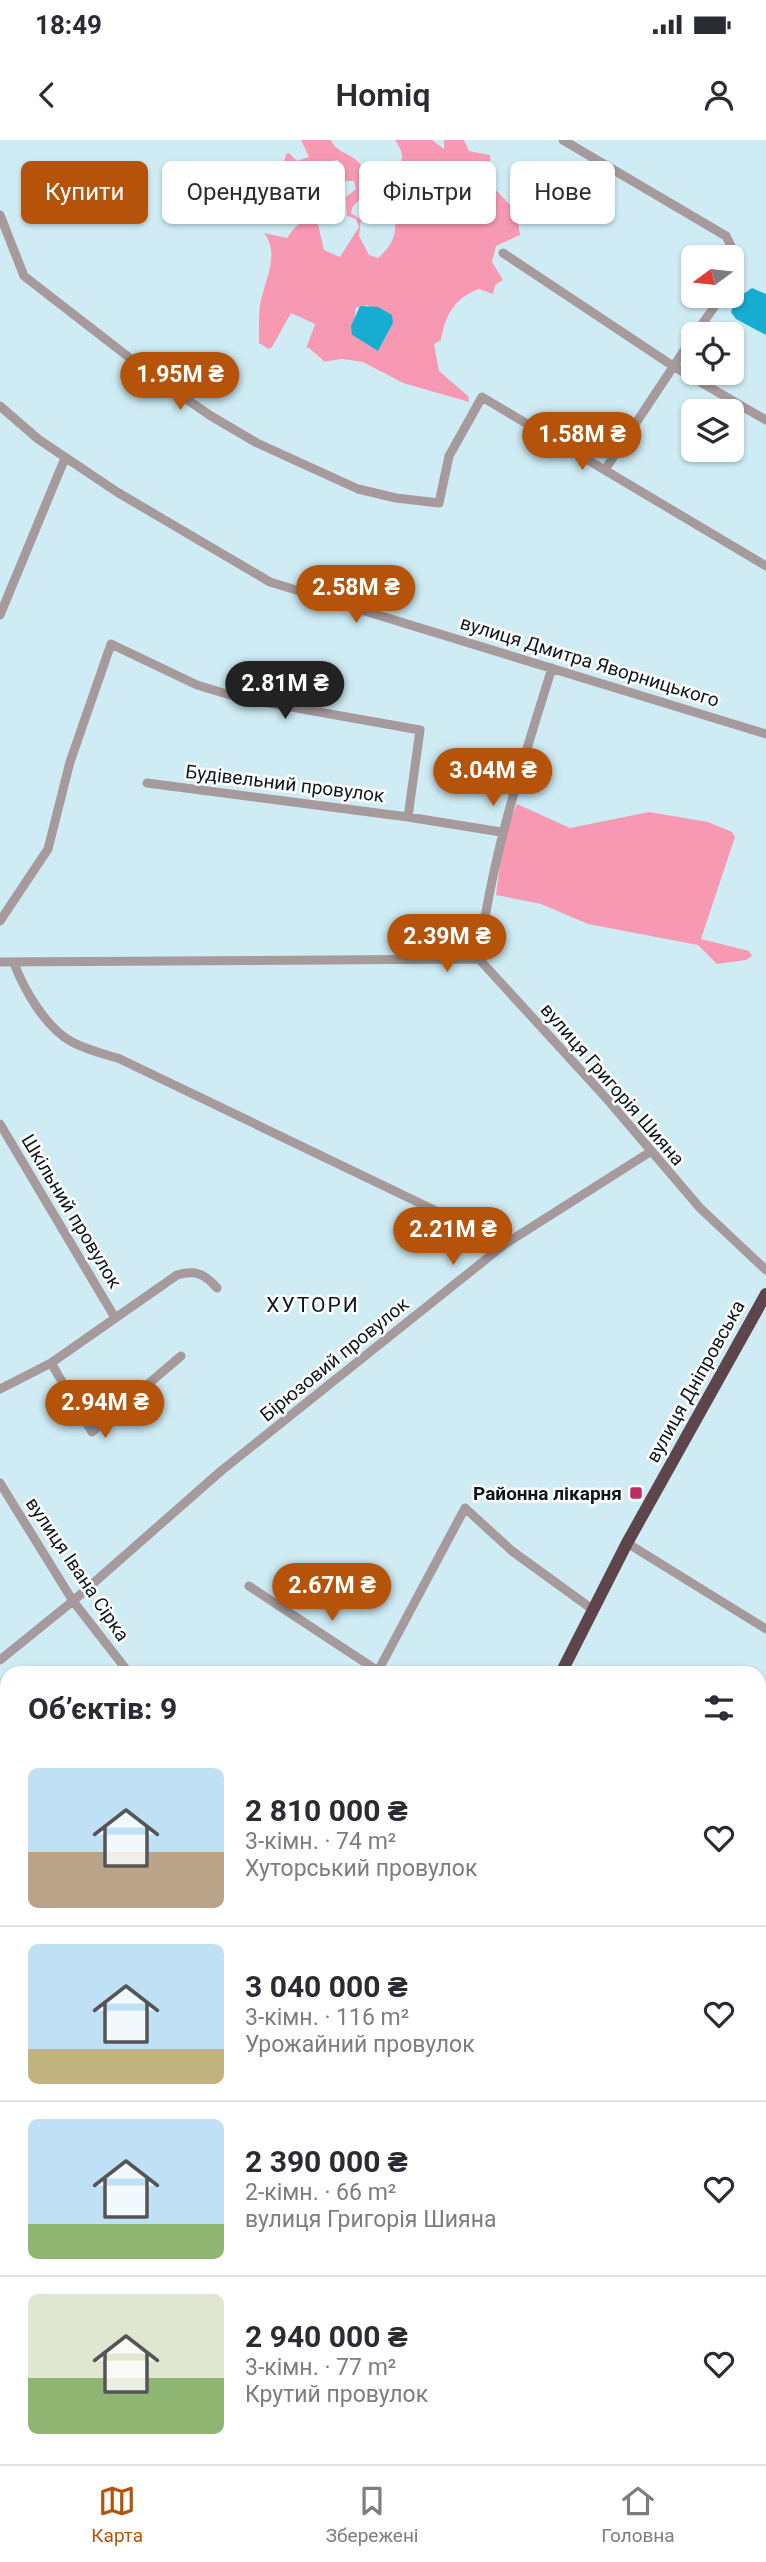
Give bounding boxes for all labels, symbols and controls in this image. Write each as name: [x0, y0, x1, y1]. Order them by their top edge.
text: 18:49: [35, 10, 102, 40]
icon: back: [28, 76, 66, 114]
text: Homiq: [336, 76, 430, 114]
icon: person: [700, 76, 738, 114]
chip: Купити: [21, 161, 148, 224]
chip: Орендувати: [162, 161, 345, 224]
chip: Фільтри: [359, 161, 496, 224]
chip: Нове: [510, 161, 615, 224]
north arrow: [681, 245, 744, 308]
map controls: [681, 245, 744, 462]
button: locate: [681, 322, 744, 385]
pin: 1.95M ₴: [115, 352, 245, 412]
text: 1.95M ₴: [136, 361, 224, 388]
button: layers: [681, 399, 744, 462]
pin: 1.58M ₴: [517, 412, 647, 472]
text: 1.58M ₴: [538, 421, 626, 448]
pin: 2.58M ₴: [291, 566, 421, 625]
text: 2.58M ₴: [312, 574, 400, 601]
street label: вулиця Дмитра Яворницького: [458, 611, 722, 712]
pin: 2.81M ₴: [220, 662, 350, 721]
text: 2.81M ₴: [241, 670, 329, 697]
pin: 3.04M ₴: [428, 748, 558, 808]
text: 3.04M ₴: [449, 757, 537, 784]
street label: Будівельний провулок: [184, 760, 386, 807]
pin: 2.39M ₴: [382, 914, 512, 974]
text: 2.39M ₴: [403, 923, 491, 950]
street label: вулиця Григорія Шияна: [536, 998, 689, 1170]
street label: Шкільний провулок: [16, 1130, 127, 1293]
pin: 2.21M ₴: [388, 1208, 518, 1267]
text: 2.21M ₴: [409, 1216, 497, 1243]
street label: Бірюзовий провулок: [255, 1292, 414, 1426]
district label: ХУТОРИ: [266, 1293, 360, 1317]
street label: вулиця Дніпровська: [641, 1296, 750, 1466]
pin: 2.94M ₴: [40, 1380, 170, 1440]
text: 2.94M ₴: [61, 1389, 149, 1416]
place label: Районна лікарня: [473, 1482, 622, 1505]
marker: Районна лікарня: [628, 1485, 644, 1501]
street label: вулиця Івана Сірка: [21, 1493, 134, 1646]
pin: 2.67M ₴: [267, 1564, 397, 1623]
text: 2.67M ₴: [288, 1572, 376, 1599]
icon: filters: [700, 1689, 738, 1727]
text: Об’єктів: 9: [28, 1691, 177, 1726]
text: 2 810 000 ₴: [245, 1793, 408, 1828]
icon: home: [84, 1796, 168, 1880]
icon: heart: [700, 1819, 738, 1857]
text: 3-кімн. · 74 m²: [245, 1828, 396, 1855]
text: Хуторський провулок: [245, 1855, 477, 1882]
text: 3 040 000 ₴: [245, 1969, 408, 2004]
icon: home: [84, 1972, 168, 2056]
icon: heart: [700, 1995, 738, 2033]
text: 3-кімн. · 116 m²: [245, 2004, 409, 2031]
text: Урожайний провулок: [245, 2031, 475, 2058]
text: 2 390 000 ₴: [245, 2144, 408, 2179]
icon: home: [84, 2147, 168, 2231]
icon: heart: [700, 2170, 738, 2208]
text: 2-кімн. · 66 m²: [245, 2179, 396, 2206]
text: вулиця Григорія Шияна: [245, 2206, 497, 2233]
text: 2 940 000 ₴: [245, 2319, 408, 2354]
icon: home: [84, 2322, 168, 2406]
icon: heart: [700, 2345, 738, 2383]
text: 3-кімн. · 77 m²: [245, 2354, 396, 2381]
text: Крутий провулок: [245, 2381, 428, 2408]
tab: Карта: [91, 2482, 143, 2547]
tab: Збережені: [326, 2482, 418, 2547]
tab: Головна: [601, 2482, 675, 2547]

